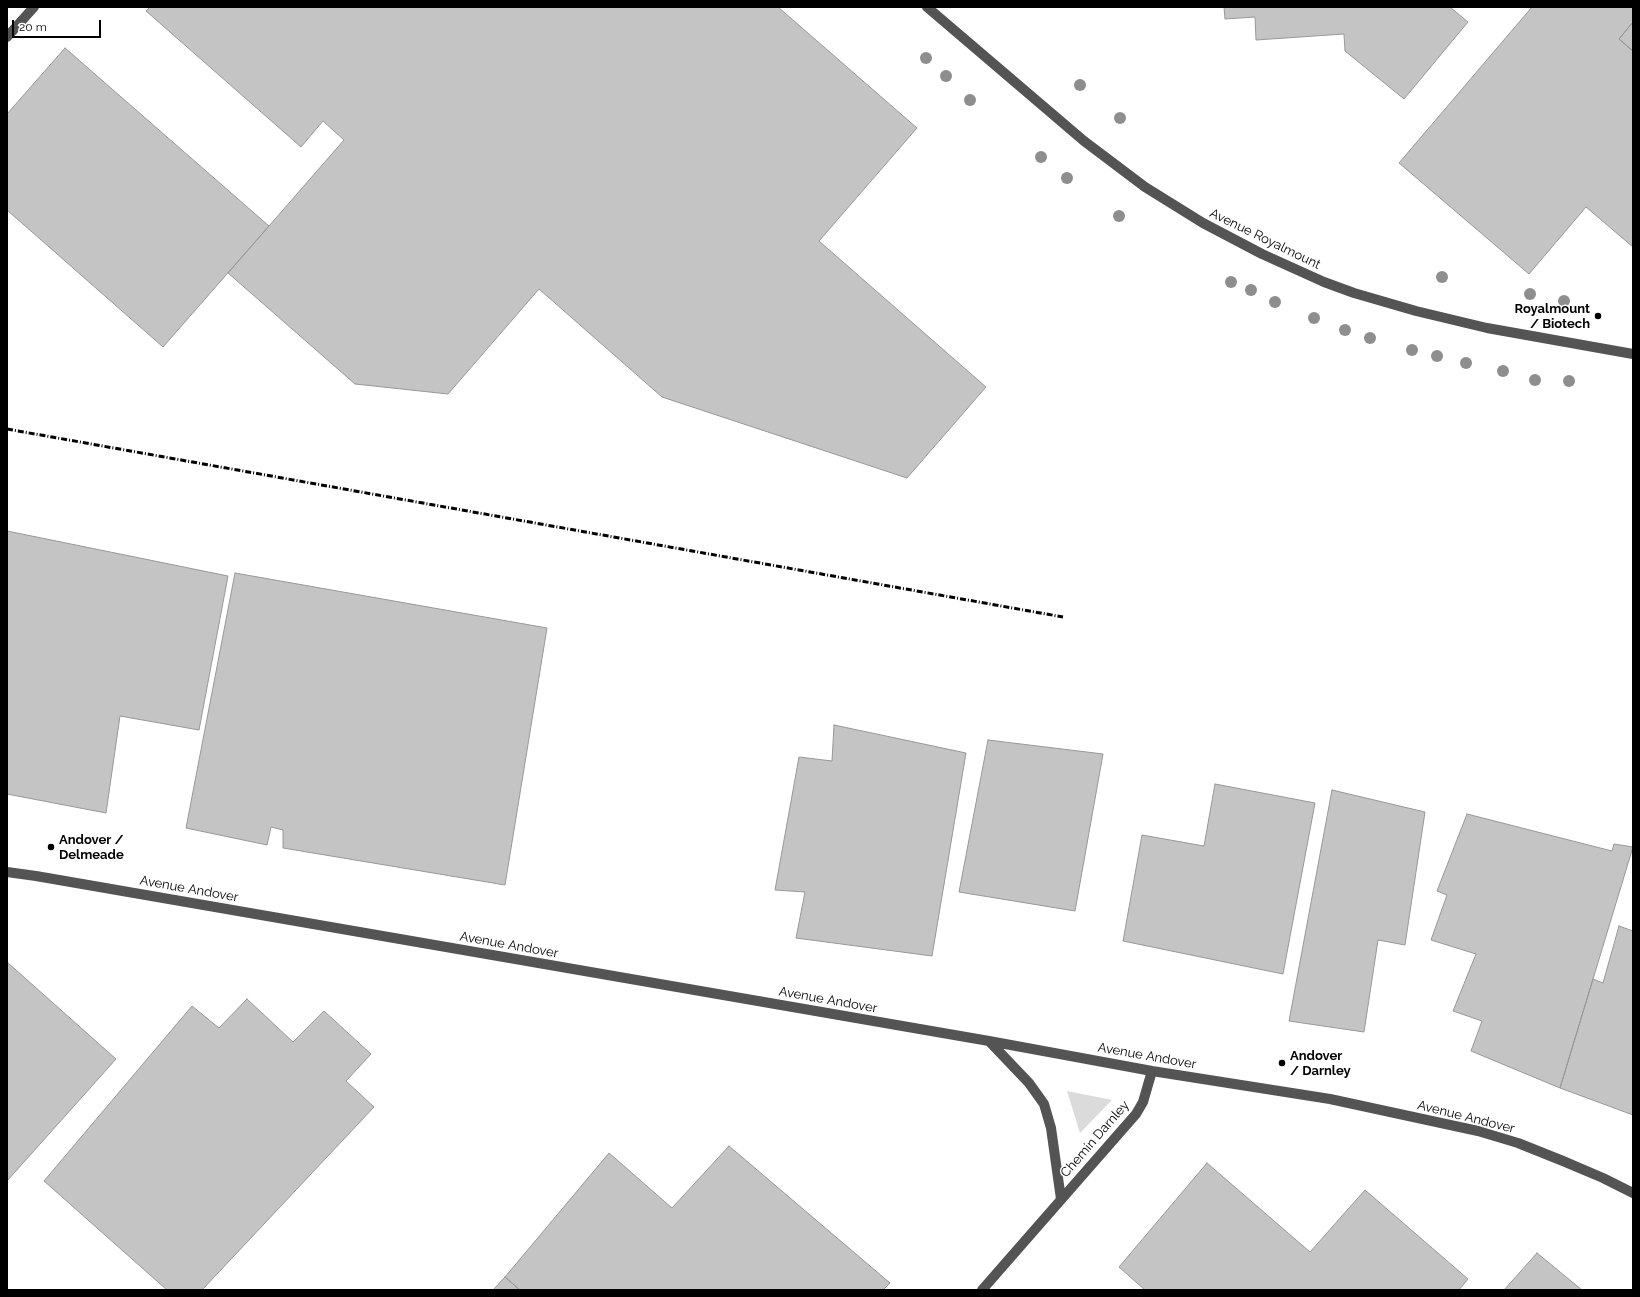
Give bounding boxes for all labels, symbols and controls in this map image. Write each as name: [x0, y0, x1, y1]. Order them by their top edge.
scale bar: [14, 12, 103, 38]
text: 20 m: [19, 20, 47, 34]
street label: Avenue Royalmount: [1207, 205, 1323, 273]
place label: Royalmount / Biotech: [1515, 301, 1590, 332]
marker: Royalmount / Biotech: [1593, 311, 1603, 321]
place label: Andover / Delmeade: [59, 832, 124, 863]
marker: Andover / Delmeade: [46, 842, 56, 852]
street label: Avenue Andover: [139, 873, 239, 905]
street label: Avenue Andover: [459, 929, 559, 961]
street label: Avenue Andover: [778, 984, 878, 1016]
street label: Avenue Andover: [1097, 1040, 1197, 1072]
place label: Andover / Darnley: [1290, 1048, 1351, 1079]
marker: Andover / Darnley: [1277, 1058, 1287, 1068]
street label: Avenue Andover: [1416, 1097, 1516, 1137]
street label: Chemin Darnley: [1058, 1098, 1132, 1180]

